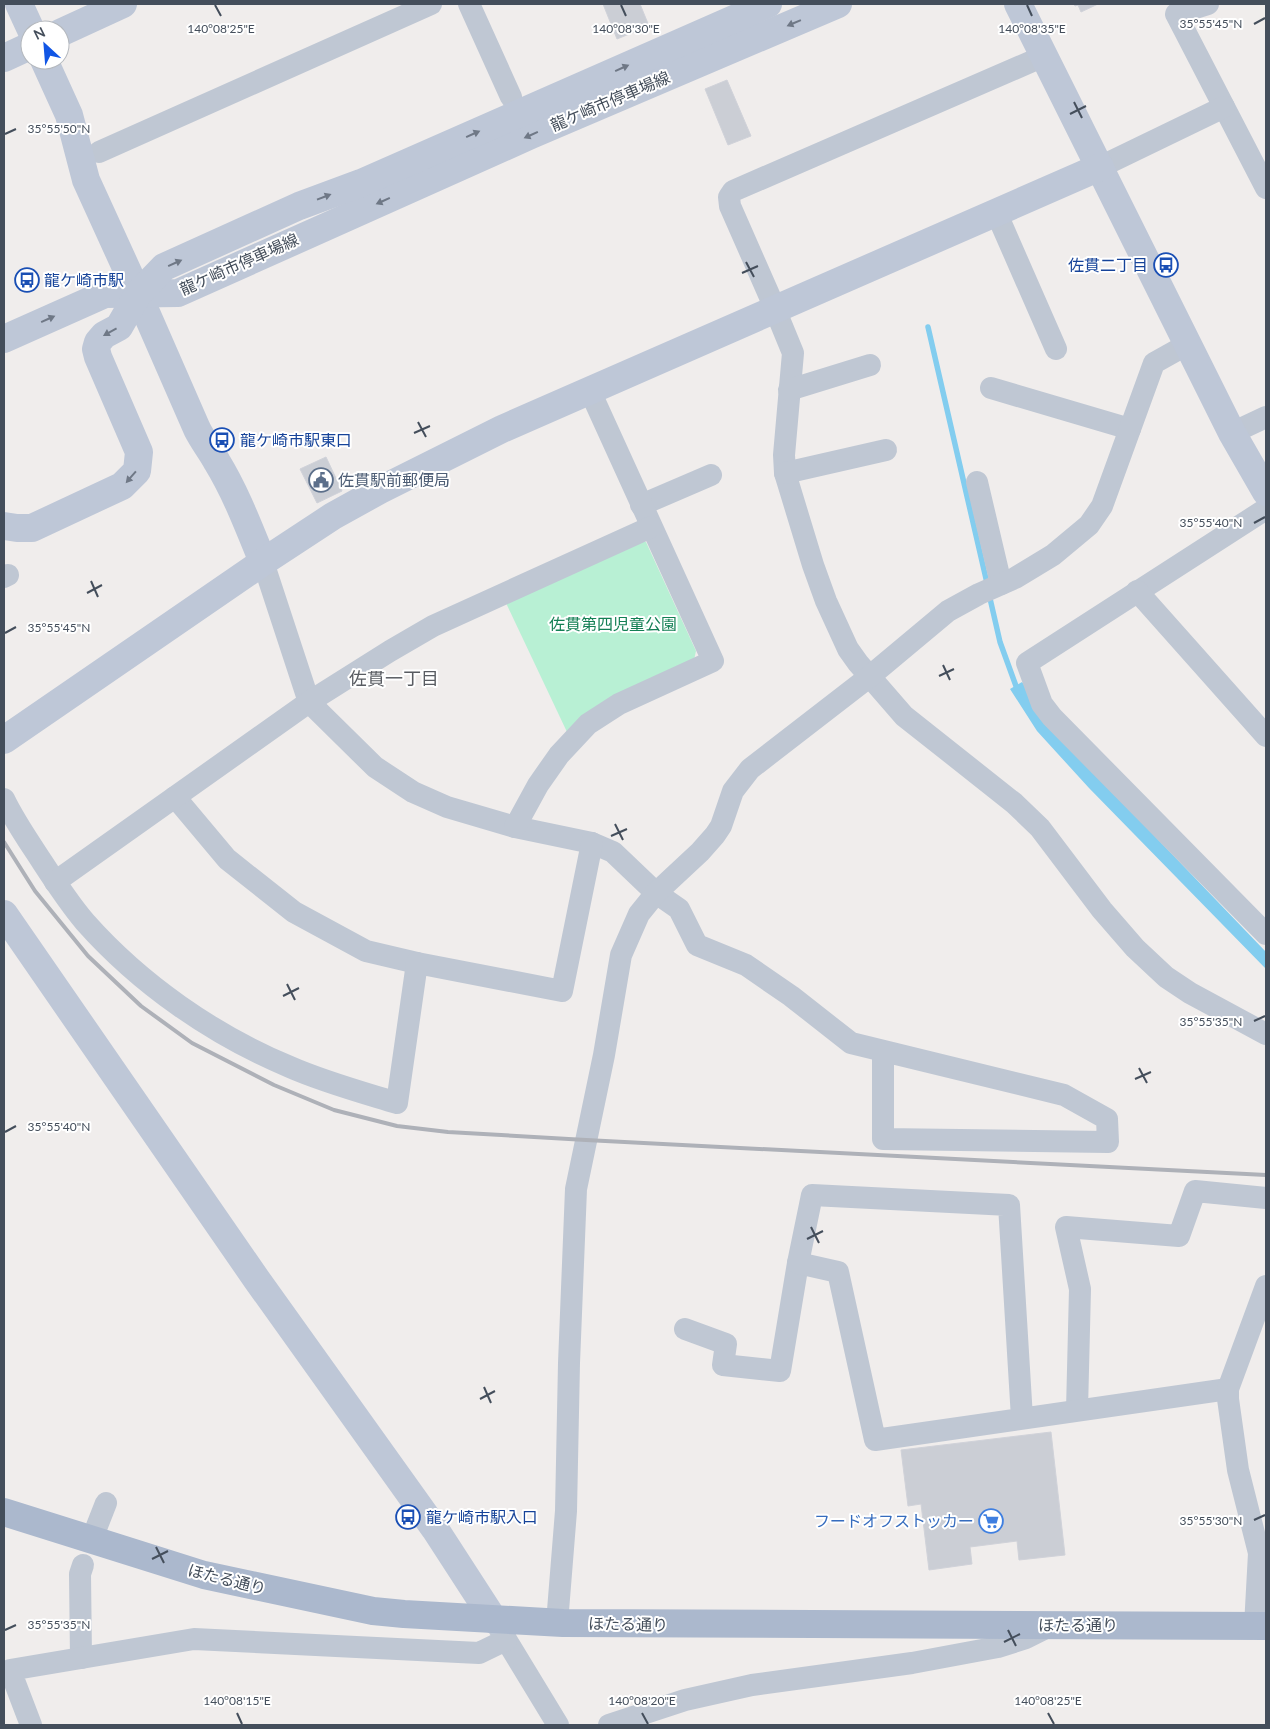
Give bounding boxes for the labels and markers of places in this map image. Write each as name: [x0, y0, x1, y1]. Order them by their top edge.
bus stop icon: 佐貫二丁目: [1153, 252, 1179, 278]
place label: 佐貫二丁目: [1068, 255, 1148, 274]
bus stop icon: 龍ケ崎市駅: [14, 267, 40, 293]
place label: 龍ケ崎市駅: [44, 270, 124, 289]
bus stop icon: 龍ケ崎市駅東口: [209, 427, 235, 453]
place label: 龍ケ崎市駅東口: [240, 430, 352, 449]
public building icon: 佐貫駅前郵便局: [308, 467, 334, 493]
place label: 佐貫駅前郵便局: [338, 470, 450, 489]
bus stop icon: 龍ケ崎市駅入口: [395, 1504, 421, 1530]
place label: 龍ケ崎市駅入口: [426, 1507, 538, 1526]
supermarket icon: フードオフストッカー: [978, 1508, 1004, 1534]
place label: フードオフストッカー: [814, 1511, 974, 1530]

